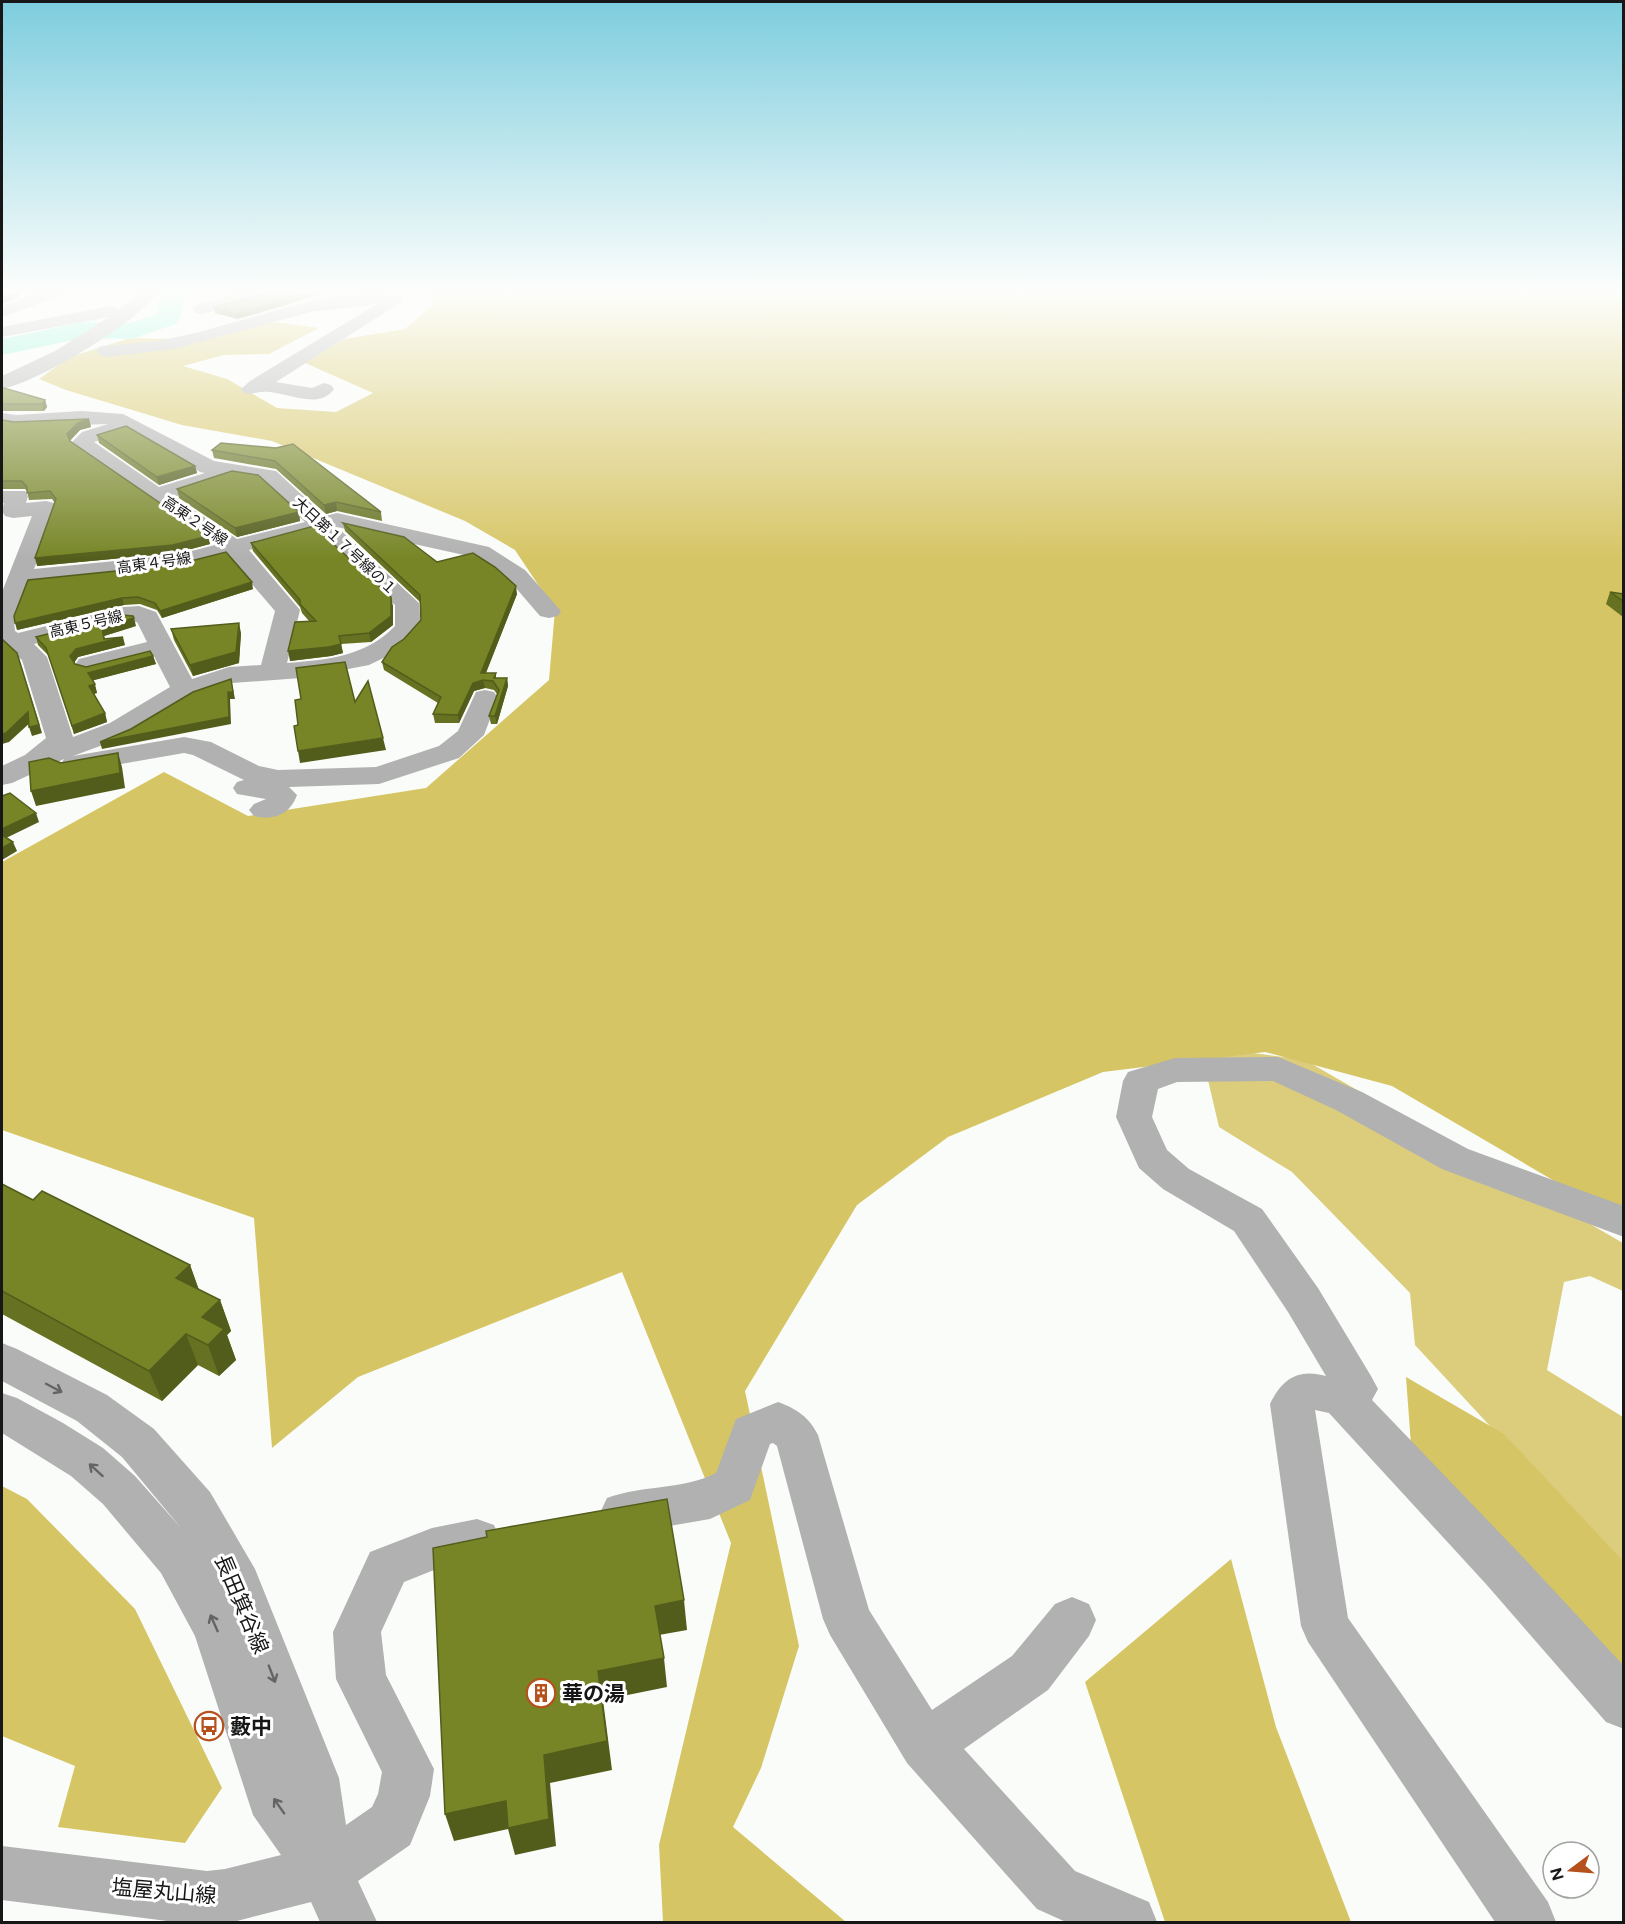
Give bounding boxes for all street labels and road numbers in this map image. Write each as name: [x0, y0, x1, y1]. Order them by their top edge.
street label: 高東２号線: [159, 493, 231, 549]
street label: 大日第１７号線の１: [289, 493, 401, 599]
street label: 高東４号線: [116, 549, 192, 577]
street label: 高東５号線: [47, 607, 125, 641]
street label: 長田箕谷線: [210, 1551, 274, 1657]
street label: 塩屋丸山線: [111, 1874, 217, 1908]

